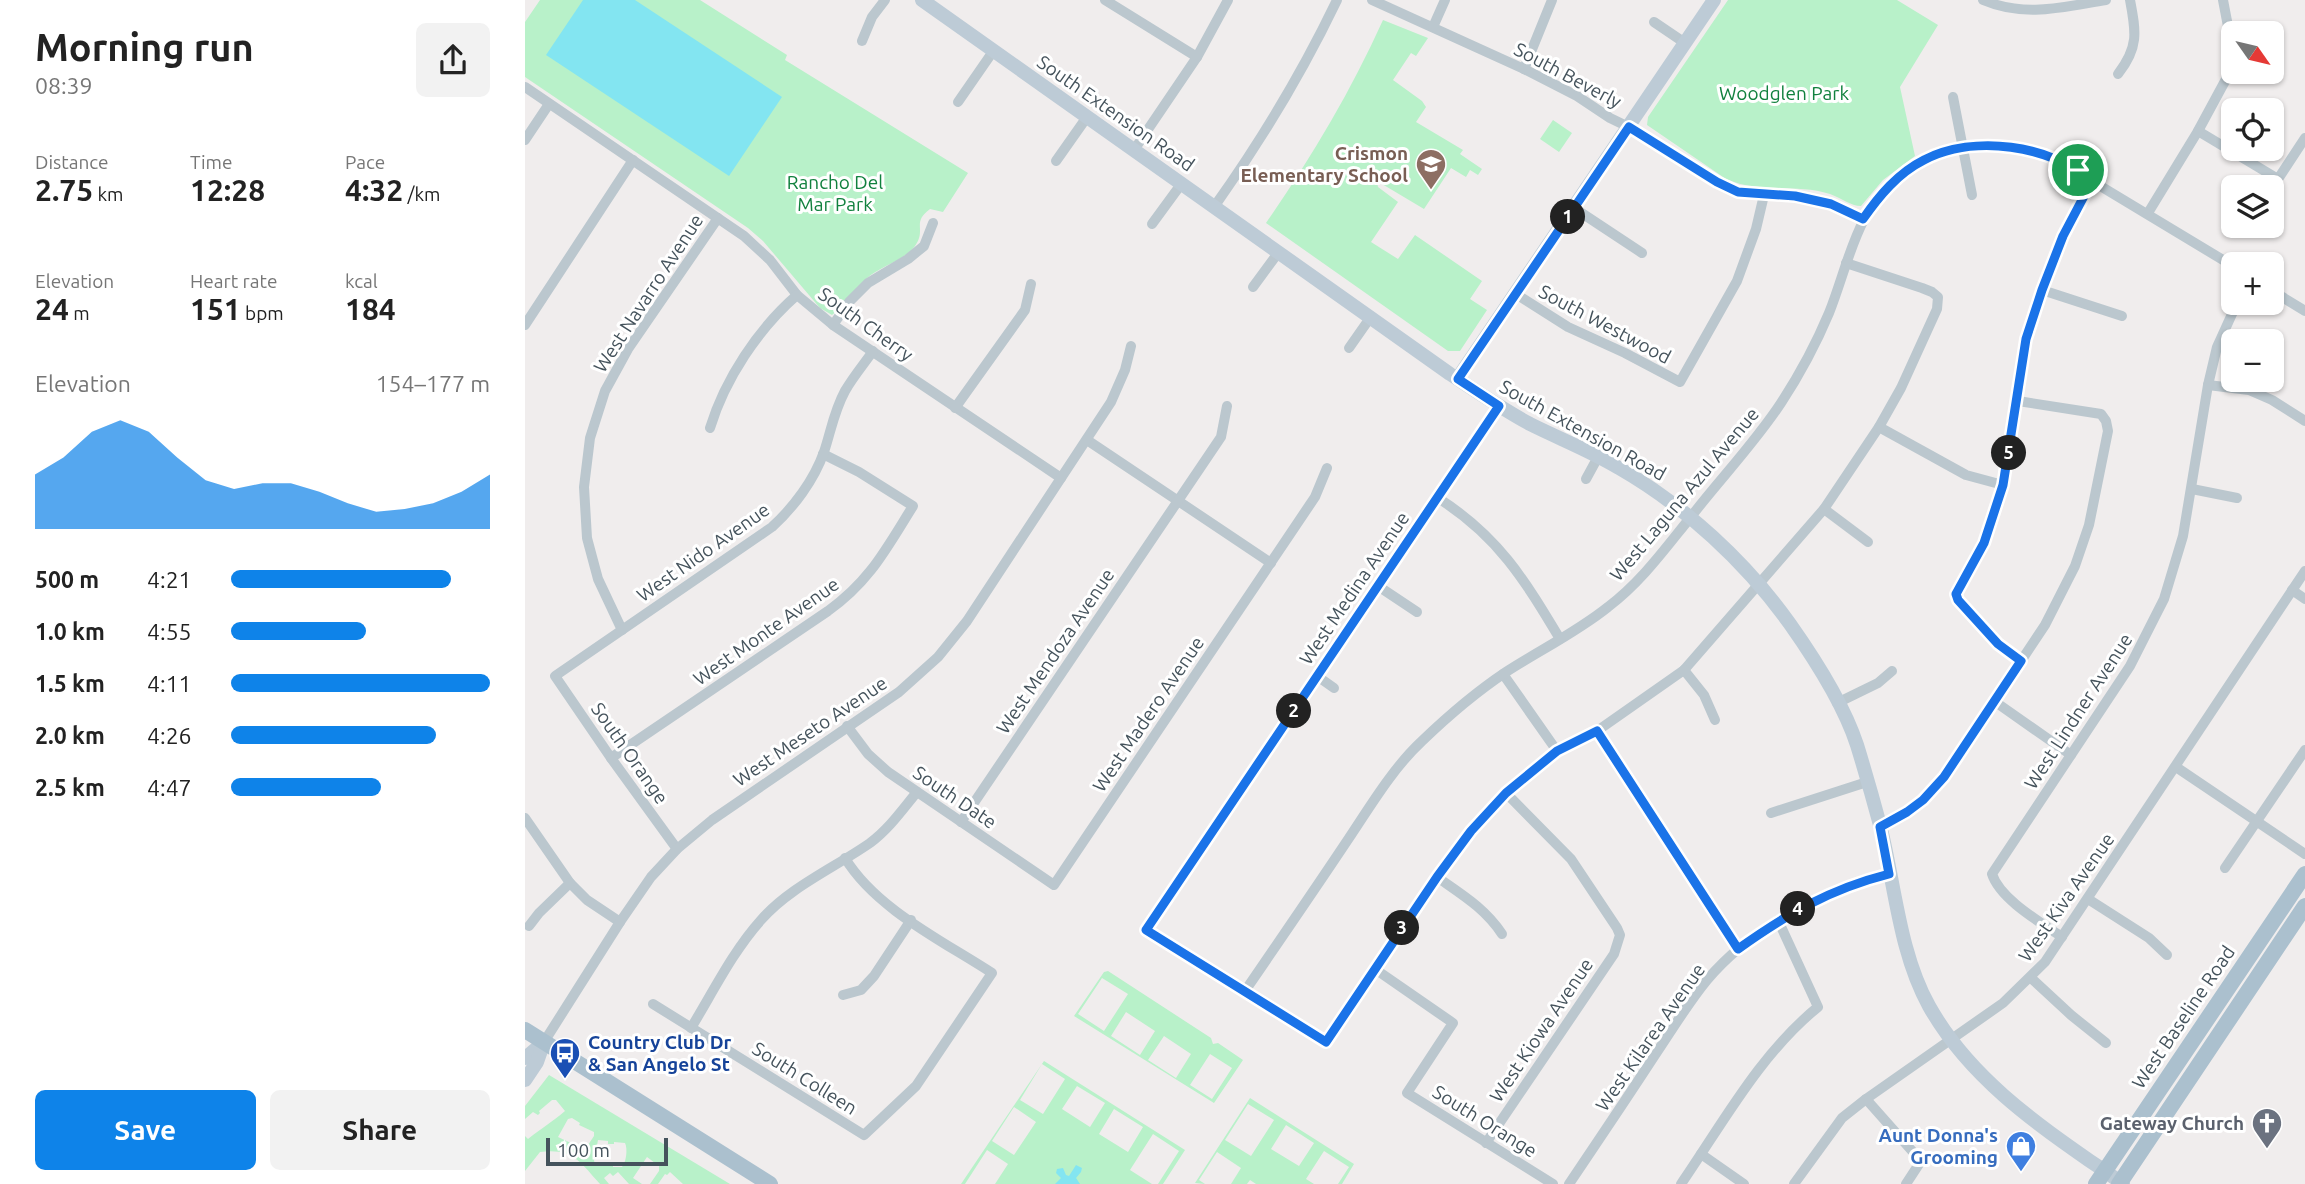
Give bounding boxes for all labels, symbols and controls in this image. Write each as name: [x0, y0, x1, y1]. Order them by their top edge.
north arrow: [2221, 21, 2284, 84]
map controls: [2221, 21, 2284, 392]
button: share: [416, 23, 490, 97]
text: Morning run: [35, 26, 254, 68]
street label: South Beverly: [1511, 38, 1625, 112]
street label: South Extension Road: [1033, 50, 1199, 176]
text: 08:39: [35, 73, 93, 98]
park label: Woodglen Park: [1719, 82, 1849, 104]
button: locate: [2221, 98, 2284, 161]
pin: [2048, 140, 2108, 200]
place label: Crismon Elementary School: [1241, 142, 1408, 186]
school or university icon: Crismon Elementary School: [1414, 147, 1448, 191]
text: Distance: [35, 151, 109, 173]
text: Time: [190, 151, 232, 173]
text: Pace: [345, 151, 385, 173]
icon: arrive: [2059, 151, 2097, 189]
park label: Rancho Del Mar Park: [787, 171, 883, 215]
text: 2.75: [35, 173, 93, 207]
text: 12:28: [190, 173, 265, 207]
text: 4:32: [345, 173, 403, 207]
button: layers: [2221, 175, 2284, 238]
text: km: [93, 183, 123, 205]
text: /km: [403, 183, 441, 205]
pin: 1: [1551, 200, 1585, 234]
text: 1: [1562, 205, 1573, 227]
street label: West Navarro Avenue: [589, 210, 707, 376]
button: +: [2221, 252, 2284, 315]
text: Elevation: [35, 270, 114, 292]
text: Heart rate: [190, 270, 277, 292]
text: kcal: [345, 270, 378, 292]
street label: South Westwood: [1535, 280, 1675, 368]
street label: South Cherry: [814, 282, 918, 366]
text: 24: [35, 292, 69, 326]
text: 151: [190, 292, 241, 326]
text: 184: [345, 292, 396, 326]
text: m: [69, 302, 90, 324]
text: bpm: [241, 302, 284, 324]
button: −: [2221, 329, 2284, 392]
text: Elevation: [35, 371, 131, 396]
text: 154–177 m: [376, 371, 490, 396]
street label: South Extension Road: [1496, 375, 1670, 485]
street label: West Laguna Azul Avenue: [1605, 403, 1763, 585]
pin: 5: [1991, 435, 2027, 470]
text: 5: [2003, 441, 2014, 463]
street label: West Nido Avenue: [633, 498, 773, 606]
street label: West Medina Avenue: [1295, 507, 1413, 669]
street label: West Mendoza Avenue: [991, 564, 1119, 738]
text: 500 m: [35, 567, 99, 592]
text: 4:21: [147, 567, 192, 592]
street label: West Monte Avenue: [689, 572, 843, 690]
text: 1.0 km: [35, 619, 105, 644]
text: 4:55: [147, 619, 192, 644]
street label: West Lindner Avenue: [2019, 629, 2137, 793]
street label: West Madero Avenue: [1088, 632, 1208, 796]
text: 1.5 km: [35, 671, 105, 696]
text: 4:11: [147, 671, 192, 696]
street label: West Meseto Avenue: [729, 671, 891, 791]
pin: 2: [1277, 694, 1311, 728]
street label: South Orange: [587, 698, 673, 808]
text: 2: [1288, 699, 1299, 721]
text: 2.0 km: [35, 723, 105, 748]
text: 4:26: [147, 723, 192, 748]
street label: South Date: [909, 761, 1001, 833]
text: 2.5 km: [35, 775, 105, 800]
text: 4:47: [147, 775, 192, 800]
street label: West Kiva Avenue: [2013, 829, 2119, 965]
pin: 4: [1781, 892, 1815, 926]
text: 4: [1792, 897, 1803, 919]
pin: 3: [1385, 911, 1419, 946]
text: 3: [1396, 916, 1407, 938]
street label: West Baseline Road: [2127, 941, 2239, 1093]
street label: West Kiowa Avenue: [1485, 954, 1597, 1106]
street label: West Kilarea Avenue: [1591, 959, 1709, 1115]
place label: Country Club Dr & San Angelo St: [588, 1031, 732, 1075]
bus stop icon: Country Club Dr & San Angelo St: [548, 1036, 582, 1080]
street label: South Colleen: [749, 1037, 861, 1119]
street label: South Orange: [1429, 1080, 1541, 1162]
button: Save: [35, 1090, 256, 1170]
button: Share: [270, 1090, 490, 1170]
church icon: Gateway Church: [2250, 1106, 2284, 1150]
place label: Gateway Church: [2100, 1112, 2244, 1134]
place label: Aunt Donna's Grooming: [1879, 1124, 1998, 1168]
shop icon: Aunt Donna's Grooming: [2004, 1129, 2038, 1173]
scale bar: [546, 1135, 669, 1167]
text: 100 m: [557, 1139, 610, 1161]

